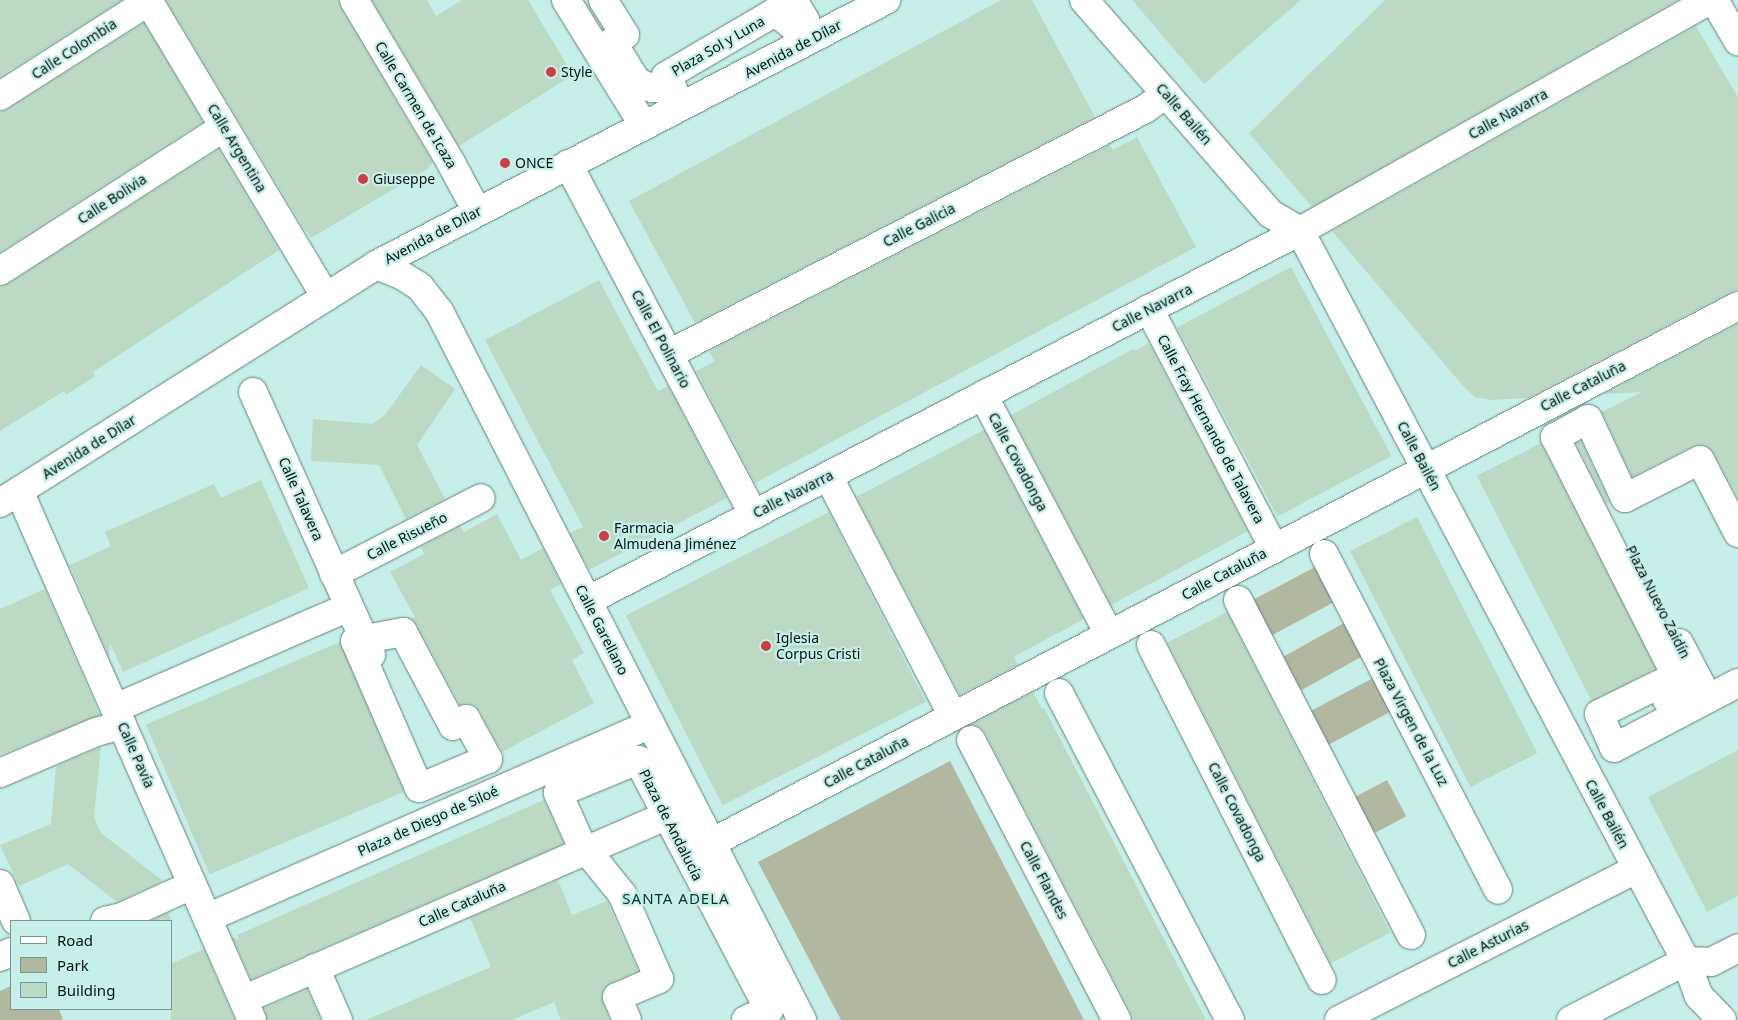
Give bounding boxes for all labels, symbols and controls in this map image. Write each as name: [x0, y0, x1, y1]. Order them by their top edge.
street label: Plaza Sol y Luna: [668, 13, 768, 79]
street label: Calle Colombia: [28, 15, 120, 83]
street label: Avenida de Dílar: [742, 16, 844, 82]
street label: Calle Carmen de Icaza: [371, 38, 461, 172]
place label: Style: [561, 64, 592, 80]
marker: Style: [545, 66, 557, 78]
street label: Calle Bailén: [1153, 80, 1215, 148]
street label: Calle Navarra: [1465, 85, 1551, 143]
street label: Calle Argentina: [204, 101, 270, 195]
place label: ONCE: [515, 155, 553, 171]
marker: ONCE: [499, 157, 511, 169]
street label: Calle Bolivia: [74, 170, 150, 228]
place label: Giuseppe: [373, 171, 435, 187]
marker: Giuseppe: [357, 173, 369, 185]
street label: Calle Galicia: [880, 200, 958, 250]
street label: Avenida de Dílar: [382, 202, 484, 268]
street label: Calle Navarra: [1109, 281, 1195, 335]
street label: Calle El Polinario: [628, 287, 694, 391]
street label: Calle Fray Hernando de Talavera: [1154, 332, 1268, 526]
street label: Calle Cataluña: [1537, 357, 1629, 415]
street label: Calle Covadonga: [985, 410, 1051, 514]
street label: Avenida de Dílar: [39, 411, 139, 483]
street label: Calle Bailén: [1394, 418, 1444, 494]
street label: Calle Talavera: [275, 455, 327, 543]
street label: Calle Navarra: [750, 467, 836, 521]
street label: Calle Risueño: [364, 509, 450, 563]
place label: Farmacia Almudena Jiménez: [614, 520, 736, 552]
marker: Farmacia Almudena Jiménez: [598, 530, 610, 542]
street label: Plaza Nuevo Zaidín: [1622, 543, 1694, 661]
street label: Calle Cataluña: [1179, 545, 1269, 603]
street label: Calle Garellano: [572, 582, 632, 678]
place label: Iglesia Corpus Cristi: [776, 630, 860, 662]
marker: Iglesia Corpus Cristi: [760, 640, 772, 652]
street label: Plaza Virgen de la Luz: [1370, 655, 1452, 789]
street label: Calle Pavía: [114, 719, 158, 791]
street label: Calle Cataluña: [821, 733, 911, 791]
street label: Calle Covadonga: [1205, 759, 1269, 865]
street label: Plaza de Andalucía: [636, 767, 706, 883]
street label: Calle Bailén: [1582, 776, 1632, 852]
street label: Plaza de Diego de Siloé: [355, 782, 501, 860]
street label: Calle Flandes: [1016, 838, 1072, 922]
street label: Calle Cataluña: [416, 877, 508, 931]
district label: SANTA ADELA: [621, 890, 731, 908]
street label: Calle Asturias: [1445, 916, 1531, 972]
legend: [10, 920, 172, 1010]
text: Road: [57, 930, 93, 950]
text: Park: [57, 955, 89, 975]
text: Building: [57, 980, 115, 1000]

